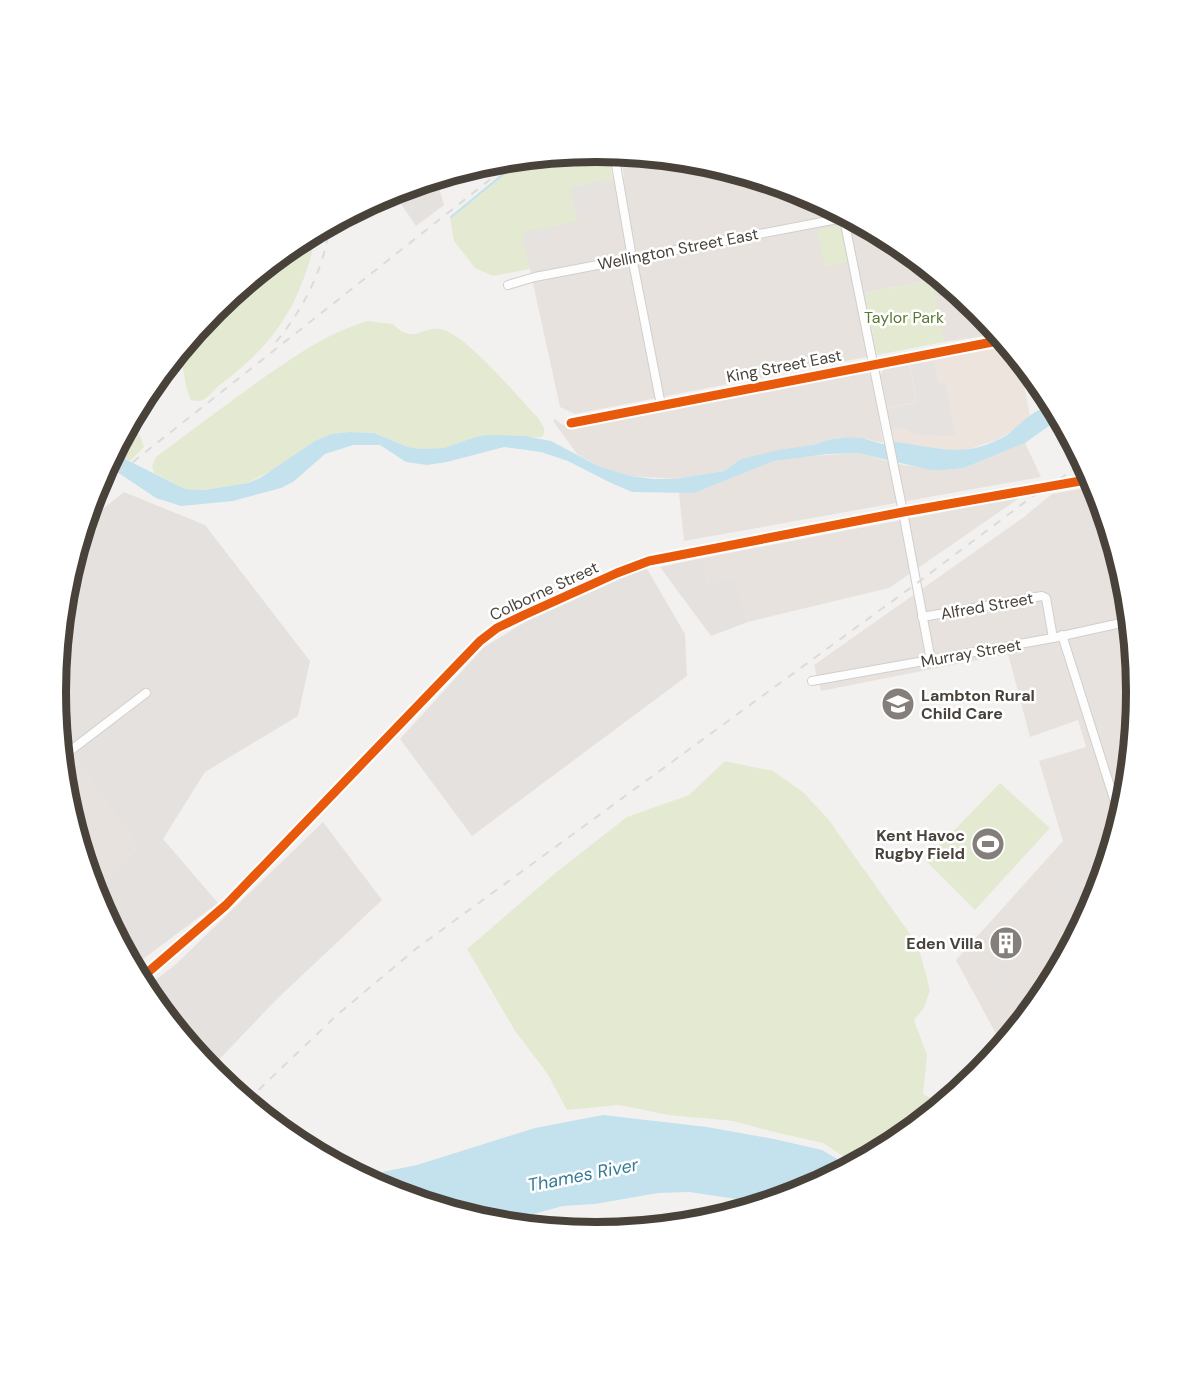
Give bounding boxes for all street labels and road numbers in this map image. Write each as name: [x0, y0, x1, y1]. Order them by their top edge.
street label: Wellington Street East: [596, 223, 760, 275]
street label: King Street East: [725, 345, 843, 387]
street label: Colborne Street: [486, 557, 602, 625]
street label: Alfred Street: [939, 588, 1035, 624]
street label: Murray Street: [919, 634, 1023, 672]

